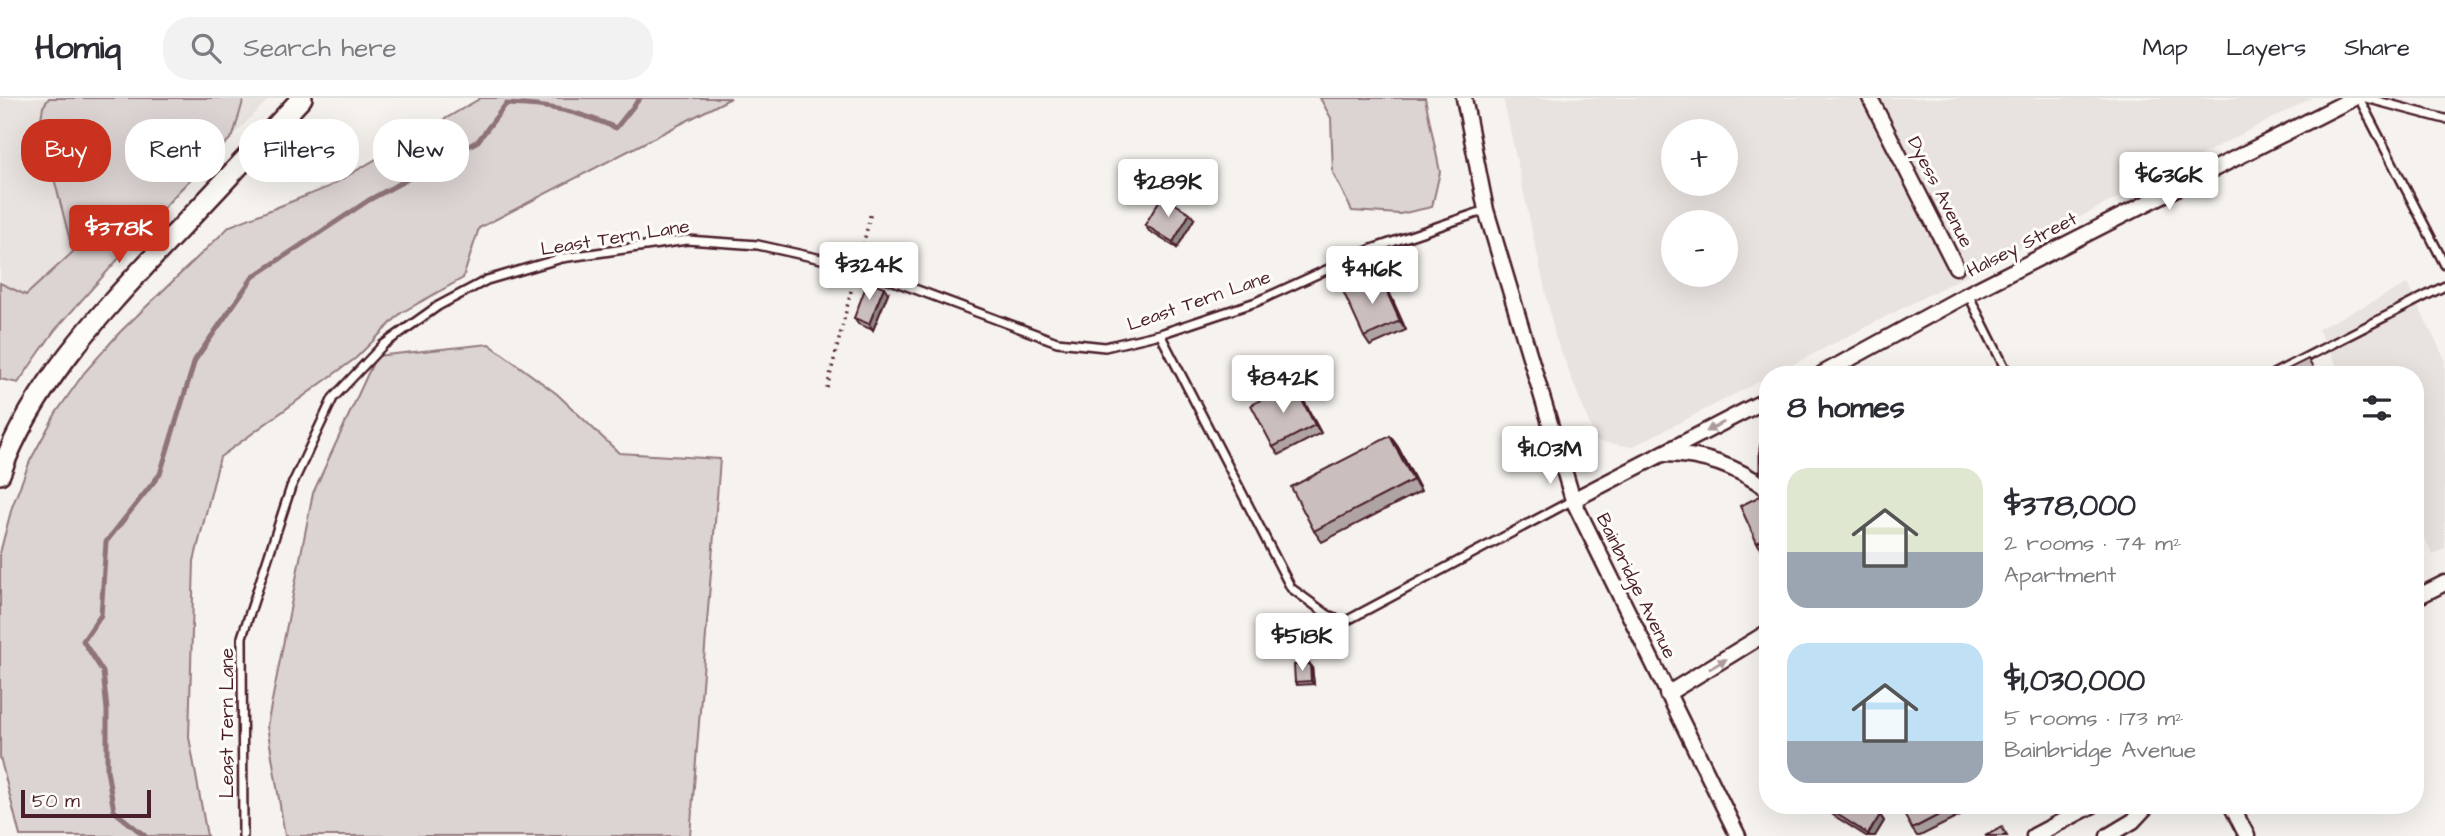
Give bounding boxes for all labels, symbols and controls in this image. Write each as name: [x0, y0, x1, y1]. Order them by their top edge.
search box: [163, 17, 653, 80]
text: Homiq: [35, 25, 121, 71]
icon: search: [187, 29, 225, 67]
text: Search here: [243, 30, 397, 66]
text: Map: [2143, 31, 2188, 65]
text: Layers: [2226, 31, 2306, 65]
text: Share: [2344, 31, 2410, 65]
chip: Buy: [21, 119, 111, 182]
chip: Rent: [125, 119, 225, 182]
chip: Filters: [239, 119, 359, 182]
chip: New: [373, 119, 469, 182]
map controls: [1661, 119, 1738, 287]
button: +: [1661, 119, 1738, 196]
street label: Dyess Avenue: [1900, 132, 1980, 253]
pin: $636K: [2120, 152, 2218, 212]
pin: $289K: [1119, 159, 1217, 219]
text: $636K: [2135, 159, 2203, 191]
text: $289K: [1134, 166, 1202, 198]
street label: Halsey Street: [1962, 205, 2083, 285]
pin: $378K: [70, 206, 168, 265]
button: −: [1661, 210, 1738, 287]
text: $378K: [85, 212, 153, 244]
street label: Least Tern Lane: [539, 213, 691, 263]
pin: $324K: [820, 242, 918, 302]
pin: $416K: [1323, 246, 1421, 306]
text: $324K: [835, 249, 903, 281]
text: $416K: [1342, 253, 1402, 285]
street label: Least Tern Lane: [1124, 264, 1274, 338]
pin: $842K: [1234, 356, 1332, 415]
text: $842K: [1248, 362, 1318, 394]
text: 8 homes: [1787, 387, 1905, 429]
icon: filters: [2358, 389, 2396, 427]
one-way arrow: [1705, 420, 1725, 432]
pin: $1.03M: [1493, 426, 1607, 486]
text: $1.03M: [1518, 433, 1582, 465]
text: $378,000: [2004, 485, 2136, 527]
icon: home: [1843, 496, 1927, 580]
street label: Bainbridge Avenue: [1588, 509, 1683, 664]
text: 2 rooms · 74 m²: [2004, 527, 2182, 559]
text: Apartment: [2004, 559, 2116, 591]
pin: $518K: [1253, 614, 1351, 673]
text: $518K: [1272, 620, 1332, 652]
street label: Least Tern Lane: [214, 648, 241, 798]
one-way arrow: [1708, 659, 1728, 671]
text: $1,030,000: [2004, 660, 2145, 702]
icon: home: [1843, 671, 1927, 755]
text: 5 rooms · 173 m²: [2004, 702, 2184, 734]
text: Bainbridge Avenue: [2004, 734, 2196, 766]
scale bar: [21, 787, 150, 819]
text: 50 m: [32, 788, 80, 815]

